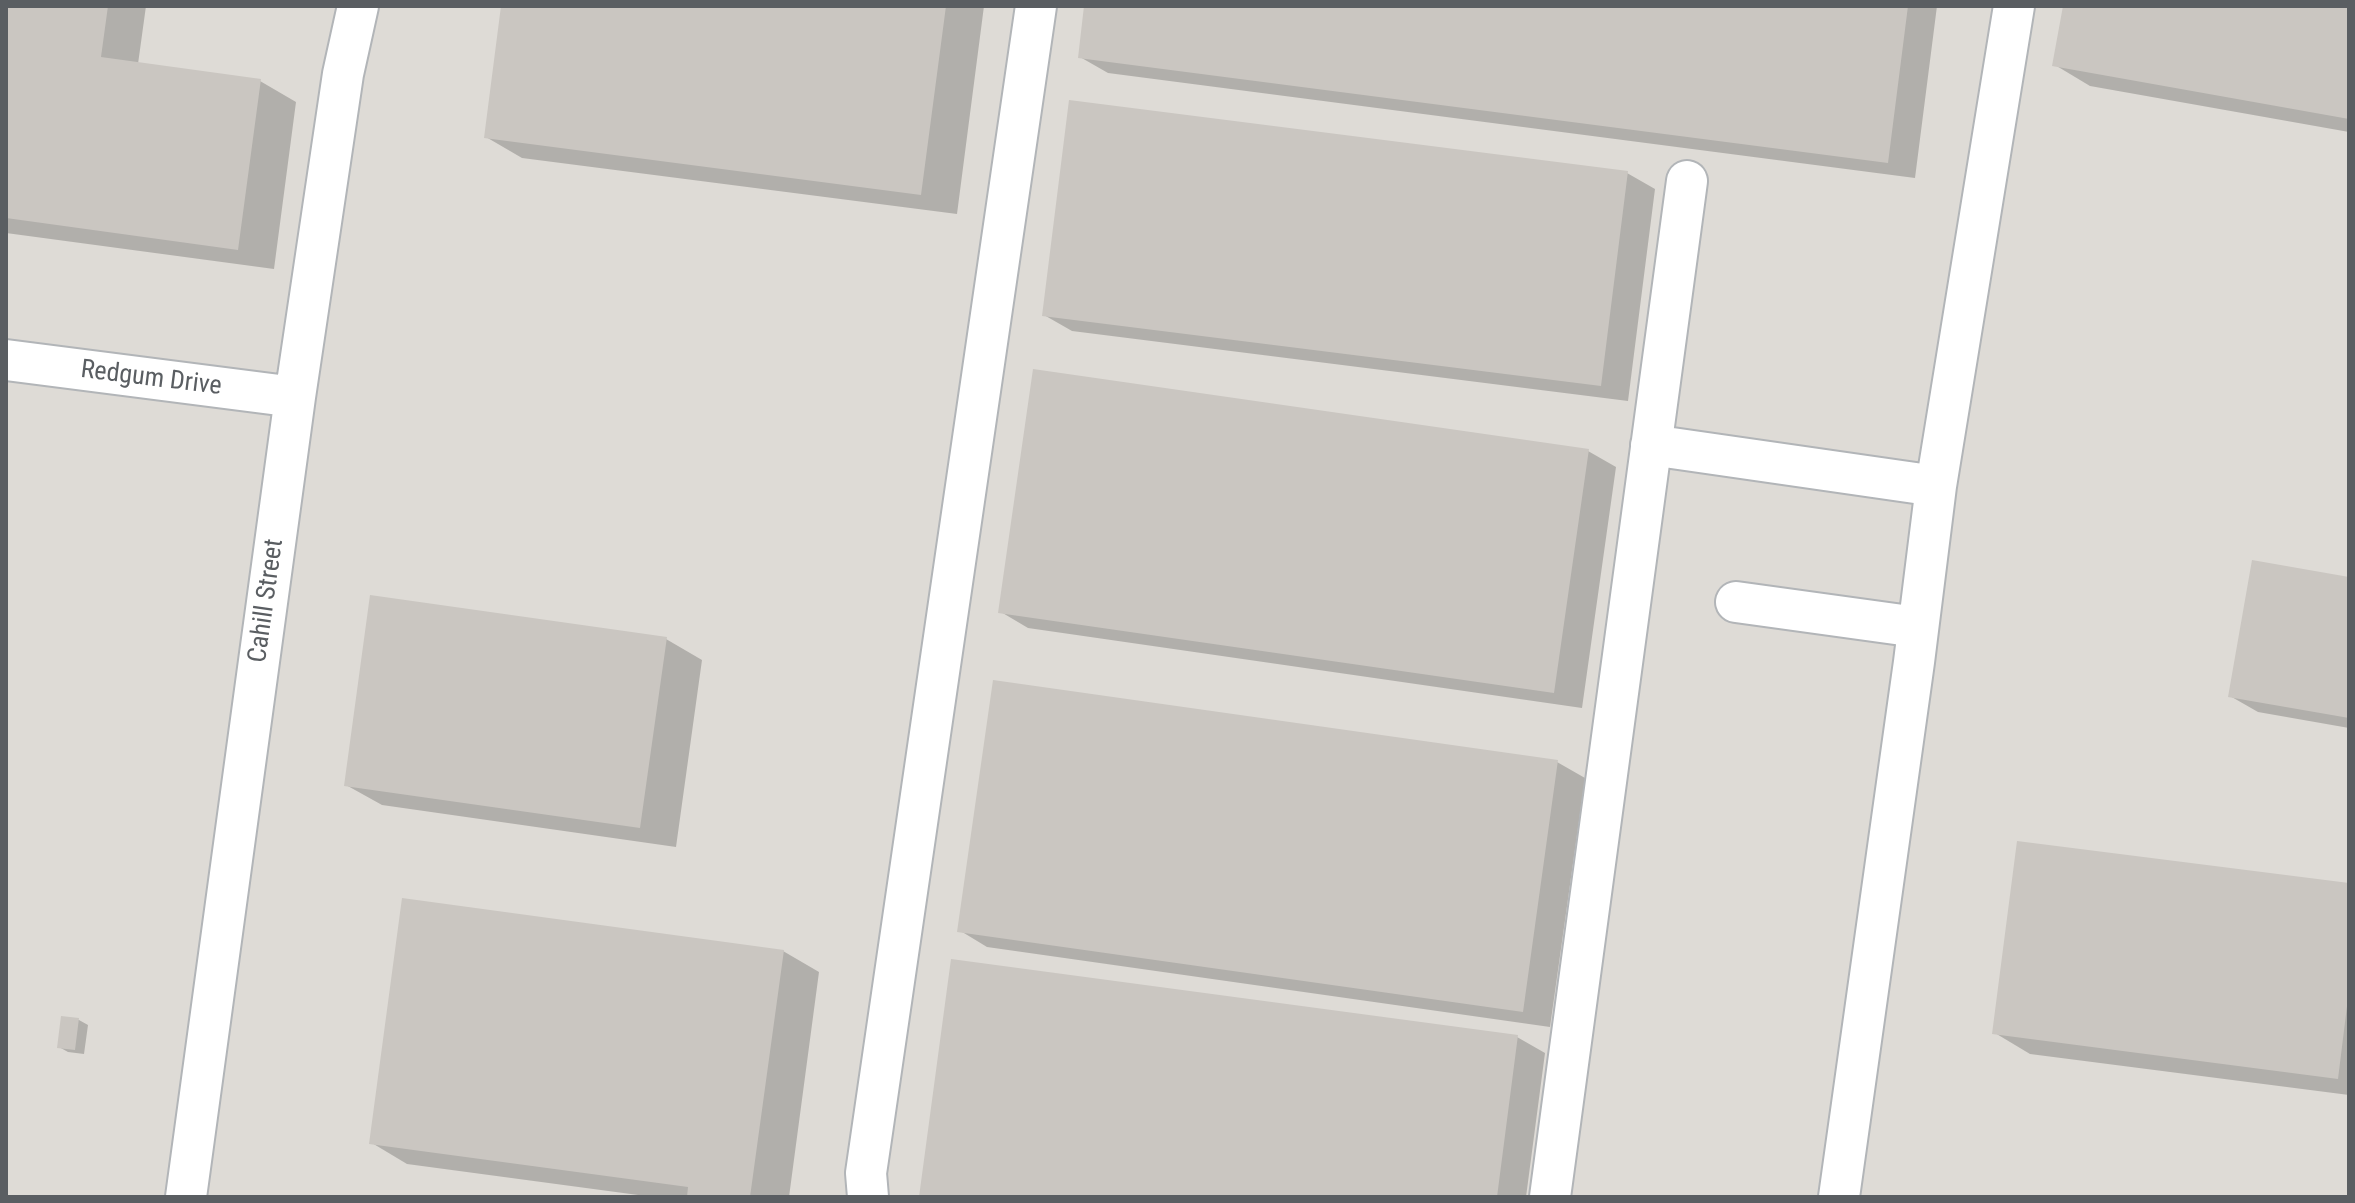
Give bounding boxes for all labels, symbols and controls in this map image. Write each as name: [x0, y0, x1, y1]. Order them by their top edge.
street label: Redgum Drive: [79, 355, 223, 403]
street label: Cahill Street: [243, 537, 291, 665]

